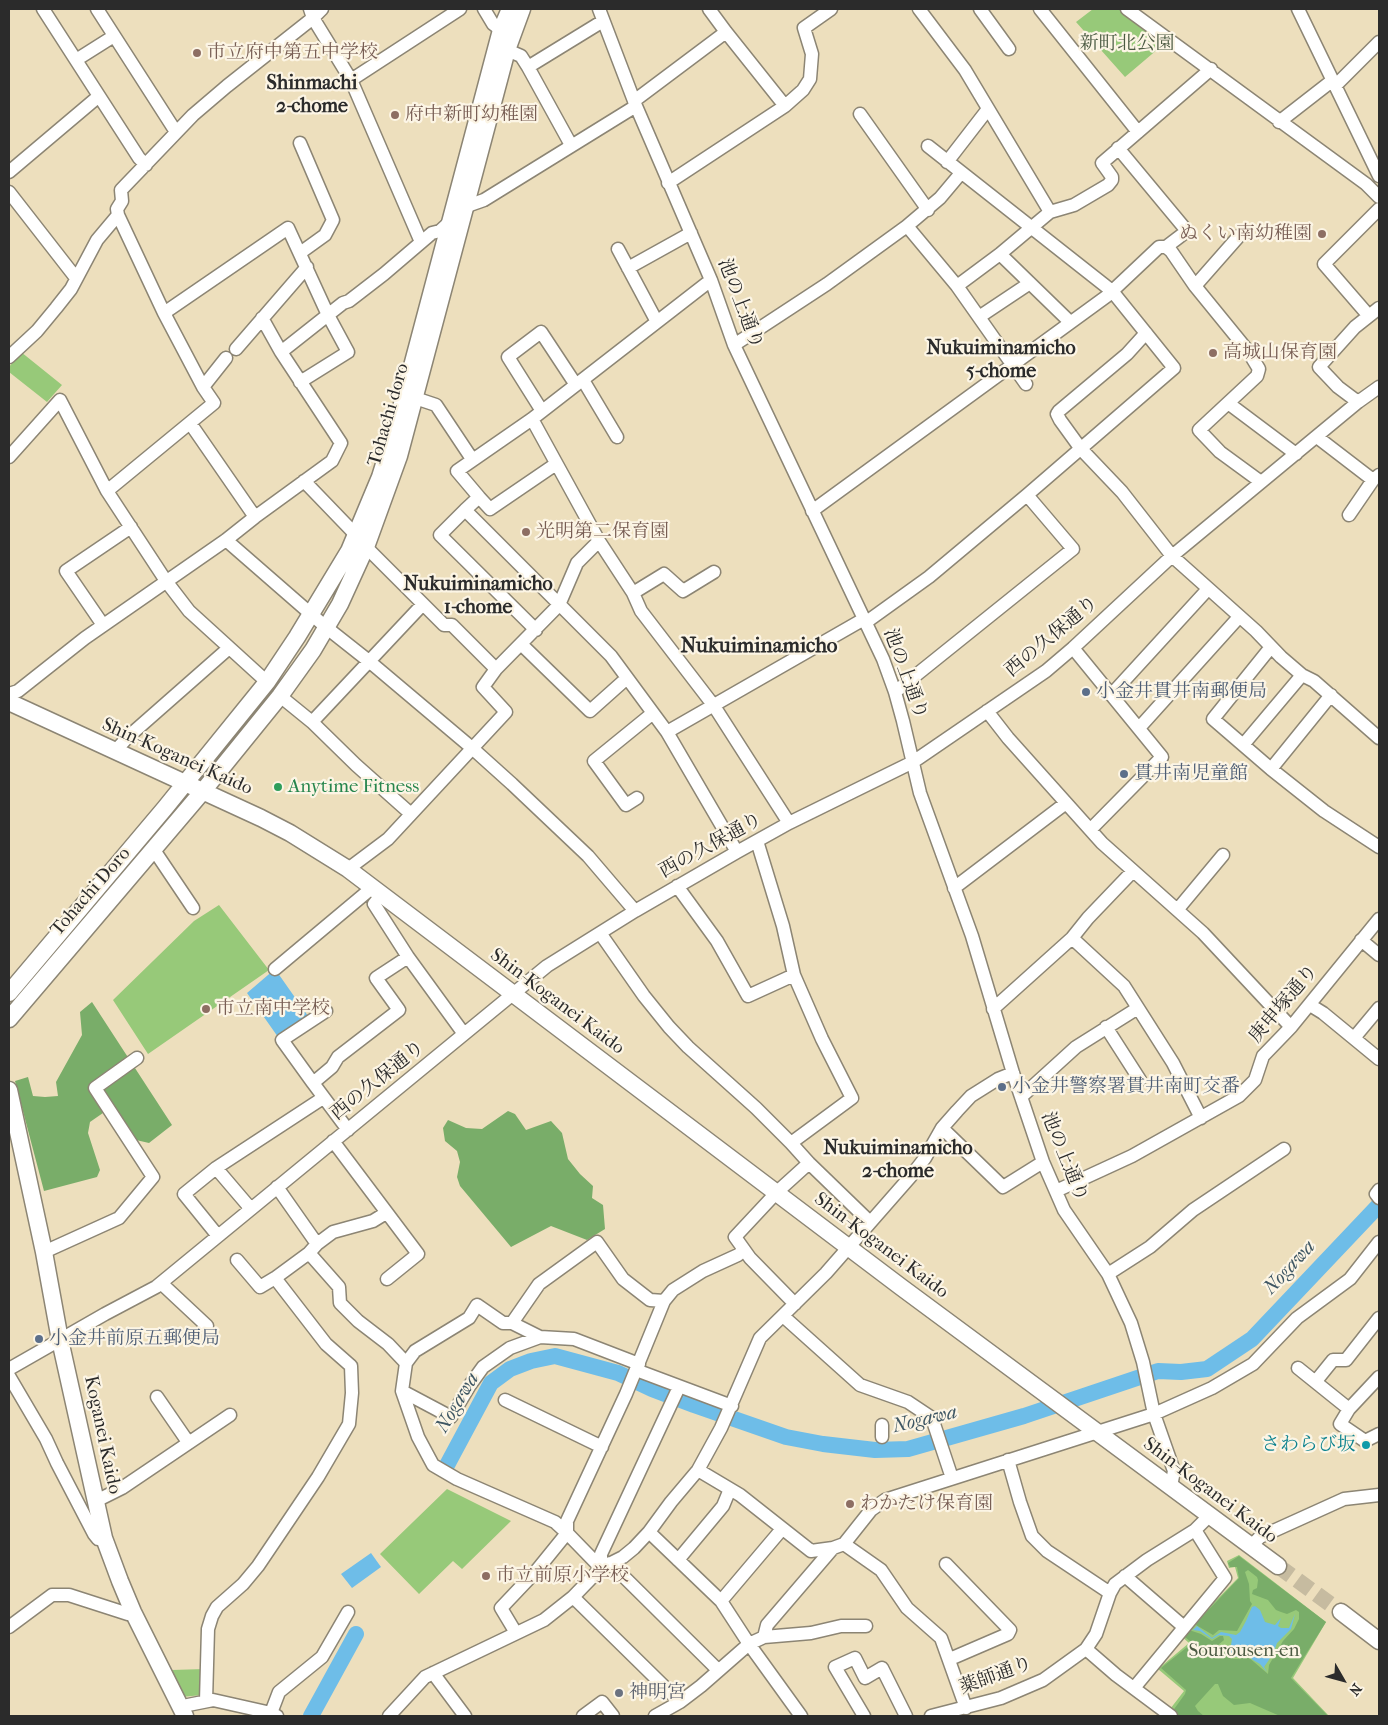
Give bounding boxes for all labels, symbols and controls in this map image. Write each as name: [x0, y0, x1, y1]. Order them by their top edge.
park label: 新町北公園: [1080, 33, 1174, 55]
place label: 市立府中第五中学校: [207, 42, 378, 64]
marker: 市立府中第五中学校: [191, 47, 203, 59]
district label: Shinmachi 2-chome: [267, 72, 357, 119]
place label: 府中新町幼稚園: [405, 104, 538, 126]
marker: 府中新町幼稚園: [389, 109, 401, 121]
place label: ぬくい南幼稚園: [1179, 223, 1312, 245]
marker: ぬくい南幼稚園: [1316, 228, 1328, 240]
street label: 池の上通り: [712, 256, 768, 352]
district label: Nukuiminamicho 5-chome: [926, 337, 1076, 384]
place label: 高城山保育園: [1223, 342, 1337, 364]
marker: 高城山保育園: [1207, 347, 1219, 359]
street label: Tohachi doro: [363, 361, 415, 469]
place label: 光明第二保育園: [536, 521, 669, 543]
marker: 光明第二保育園: [520, 526, 532, 538]
district label: Nukuiminamicho 1-chome: [403, 573, 553, 620]
street label: 西の久保通り: [1001, 592, 1103, 682]
street label: 池の上通り: [878, 625, 932, 723]
district label: Nukuiminamicho: [681, 634, 837, 660]
place label: 小金井貫井南郵便局: [1096, 681, 1267, 703]
marker: 小金井貫井南郵便局: [1080, 686, 1092, 698]
street label: Shin-Koganei Kaido: [98, 714, 256, 800]
place label: 貫井南児童館: [1134, 763, 1248, 785]
marker: 貫井南児童館: [1118, 768, 1130, 780]
place label: Anytime Fitness: [288, 776, 419, 798]
marker: Anytime Fitness: [272, 781, 284, 793]
street label: 西の久保通り: [656, 808, 766, 884]
street label: Tohachi Doro: [46, 843, 136, 941]
street label: Shin-Koganei Kaido: [485, 944, 629, 1060]
street label: 庚申塚通り: [1245, 960, 1323, 1048]
place label: 市立南中学校: [216, 998, 330, 1020]
marker: 市立南中学校: [200, 1003, 212, 1015]
street label: 西の久保通り: [327, 1036, 429, 1126]
place label: 小金井警察署貫井南町交番: [1012, 1076, 1240, 1098]
marker: 小金井警察署貫井南町交番: [996, 1081, 1008, 1093]
street label: 池の上通り: [1036, 1109, 1092, 1205]
district label: Nukuiminamicho 2-chome: [823, 1137, 973, 1184]
street label: Shin-Koganei Kaido: [809, 1188, 953, 1304]
water label: Nogawa: [1259, 1236, 1321, 1300]
place label: 小金井前原五郵便局: [49, 1328, 220, 1350]
marker: 小金井前原五郵便局: [33, 1333, 45, 1345]
water label: Nogawa: [431, 1369, 485, 1437]
street label: Koganei Kaido: [78, 1374, 126, 1496]
water label: Nogawa: [890, 1401, 960, 1439]
street label: Shin-Koganei Kaido: [1138, 1433, 1282, 1549]
place label: さわらび坂: [1261, 1434, 1356, 1456]
marker: さわらび坂: [1360, 1439, 1372, 1451]
place label: わかたけ保育園: [860, 1493, 993, 1515]
marker: わかたけ保育園: [844, 1498, 856, 1510]
place label: 市立前原小学校: [496, 1565, 629, 1587]
marker: 市立前原小学校: [480, 1570, 492, 1582]
park label: Sourousen-en: [1188, 1640, 1300, 1662]
street label: 薬師通り: [956, 1652, 1036, 1700]
north arrow: [1318, 1655, 1368, 1705]
text: N: [1345, 1680, 1365, 1699]
place label: 神明宮: [629, 1682, 686, 1704]
marker: 神明宮: [613, 1687, 625, 1699]

